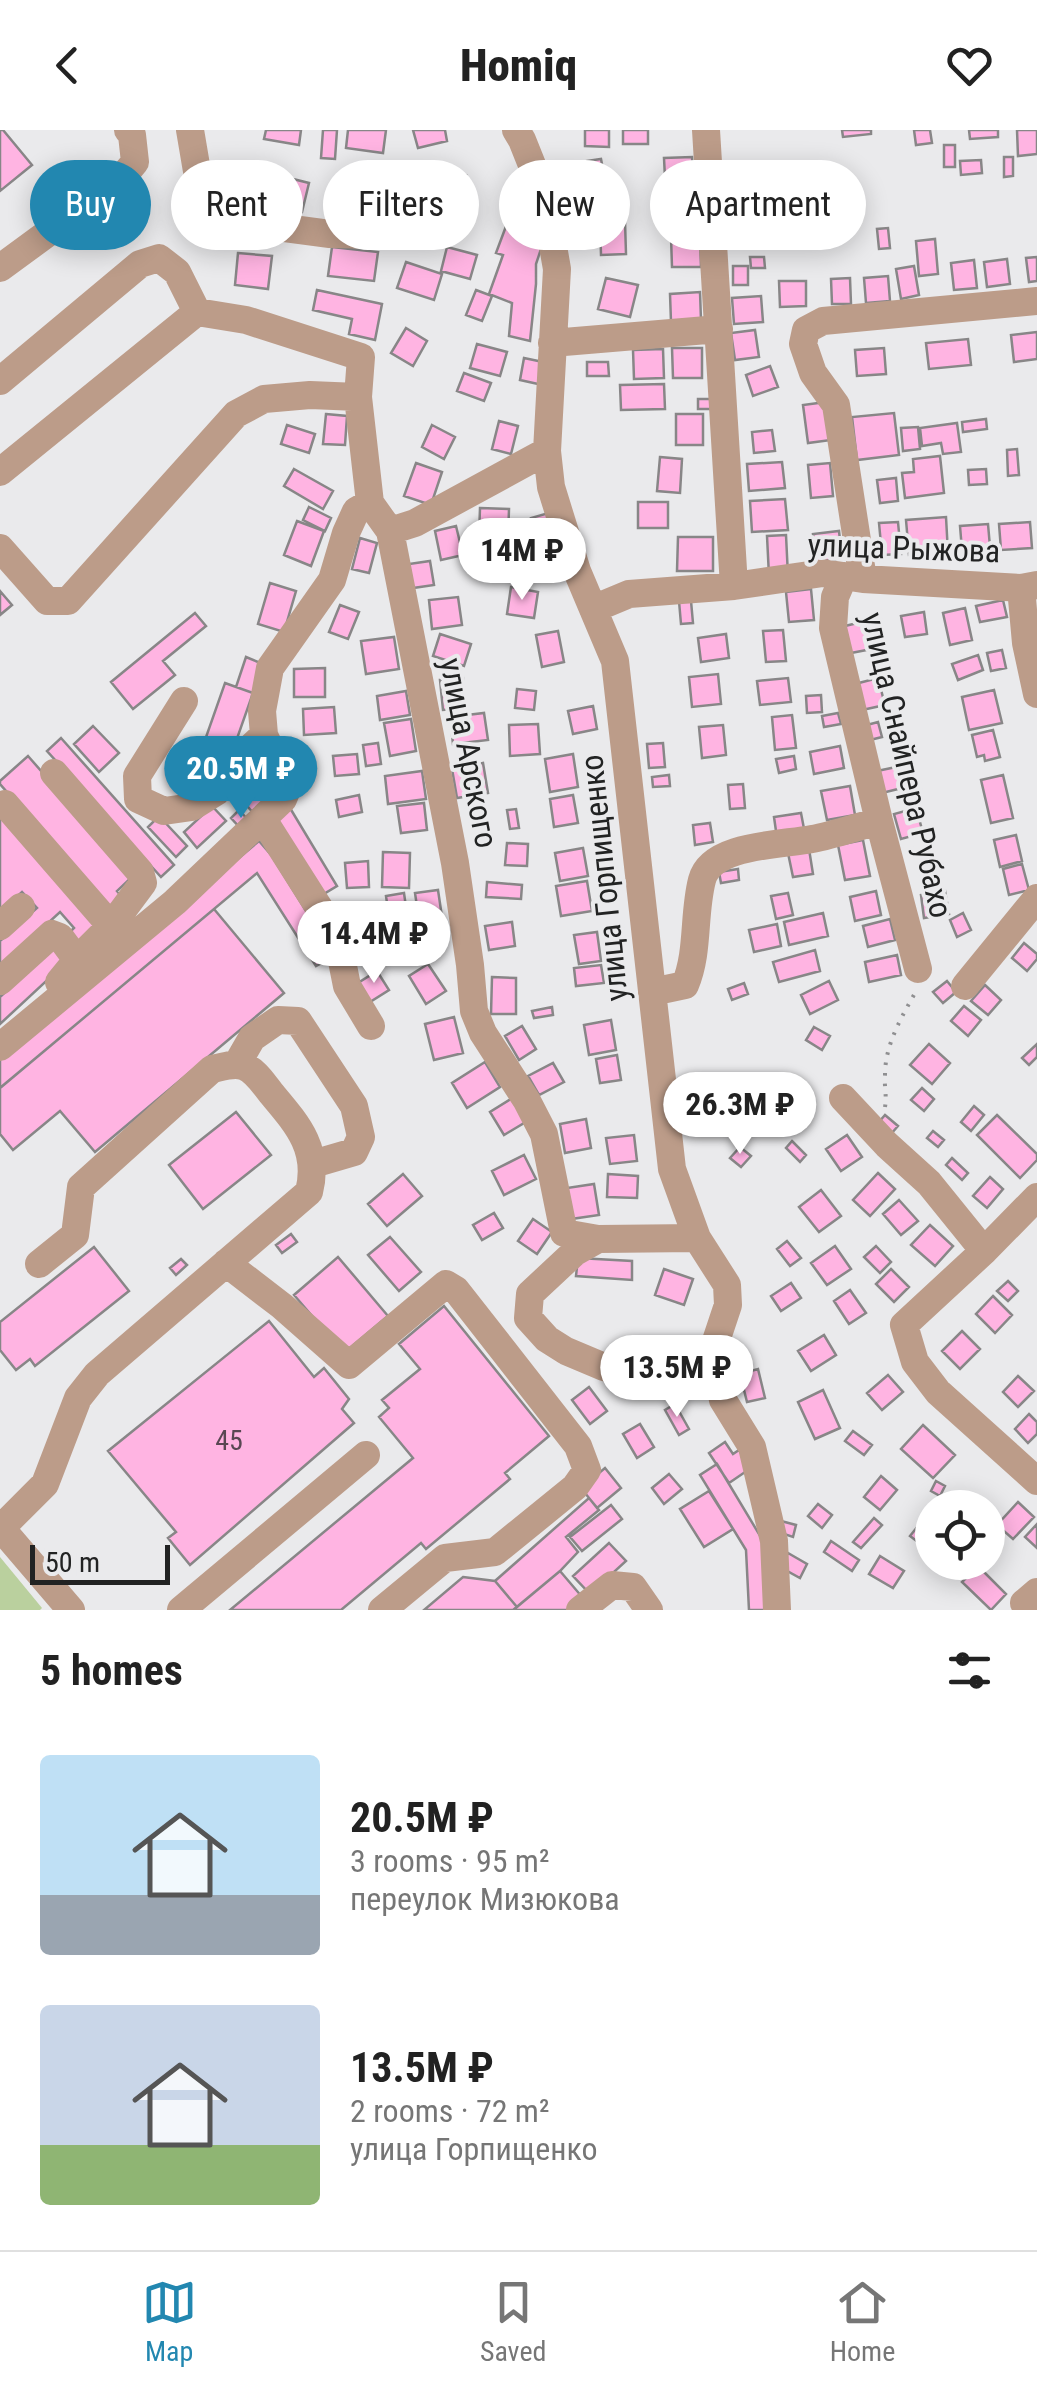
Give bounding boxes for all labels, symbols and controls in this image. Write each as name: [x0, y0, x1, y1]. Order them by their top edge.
icon: back: [40, 38, 95, 93]
icon: heart: [942, 38, 997, 93]
text: Homiq: [460, 39, 577, 92]
chip: Buy: [30, 160, 151, 250]
chip: Rent: [171, 160, 303, 250]
chip: Filters: [323, 160, 479, 250]
chip: New: [499, 160, 630, 250]
chip: Apartment: [650, 160, 866, 250]
pin: 14M ₽: [452, 518, 592, 603]
street label: улица Рыжова: [807, 526, 1001, 570]
text: 14M ₽: [480, 531, 564, 569]
street label: улица Снайпера Рубахо: [853, 608, 961, 922]
street label: улица Арского: [432, 655, 506, 851]
pin: 20.5M ₽: [149, 736, 333, 821]
text: 20.5M ₽: [186, 749, 296, 787]
street label: улица Горпищенко: [572, 753, 636, 1003]
pin: 14.4M ₽: [282, 901, 466, 986]
text: 14.4M ₽: [319, 914, 429, 952]
pin: 26.3M ₽: [648, 1072, 832, 1157]
text: 26.3M ₽: [685, 1085, 795, 1123]
pin: 13.5M ₽: [585, 1335, 769, 1420]
text: 13.5M ₽: [622, 1348, 732, 1386]
house number: 45: [215, 1424, 243, 1457]
map controls: [915, 1490, 1005, 1580]
button: locate: [915, 1490, 1005, 1580]
scale bar: [30, 1540, 170, 1584]
text: 50 m: [45, 1546, 100, 1579]
icon: filters: [942, 1643, 997, 1698]
text: 5 homes: [40, 1646, 183, 1695]
text: 20.5M ₽: [350, 1793, 494, 1842]
icon: home: [120, 1795, 240, 1915]
text: 3 rooms · 95 m²: [350, 1842, 549, 1880]
text: переулок Мизюкова: [350, 1880, 620, 1918]
text: 13.5M ₽: [350, 2043, 494, 2092]
icon: home: [120, 2045, 240, 2165]
text: 2 rooms · 72 m²: [350, 2092, 549, 2130]
text: улица Горпищенко: [350, 2130, 598, 2168]
tab: Map: [142, 2275, 197, 2368]
tab: Saved: [480, 2275, 546, 2368]
tab: Home: [830, 2275, 895, 2368]

